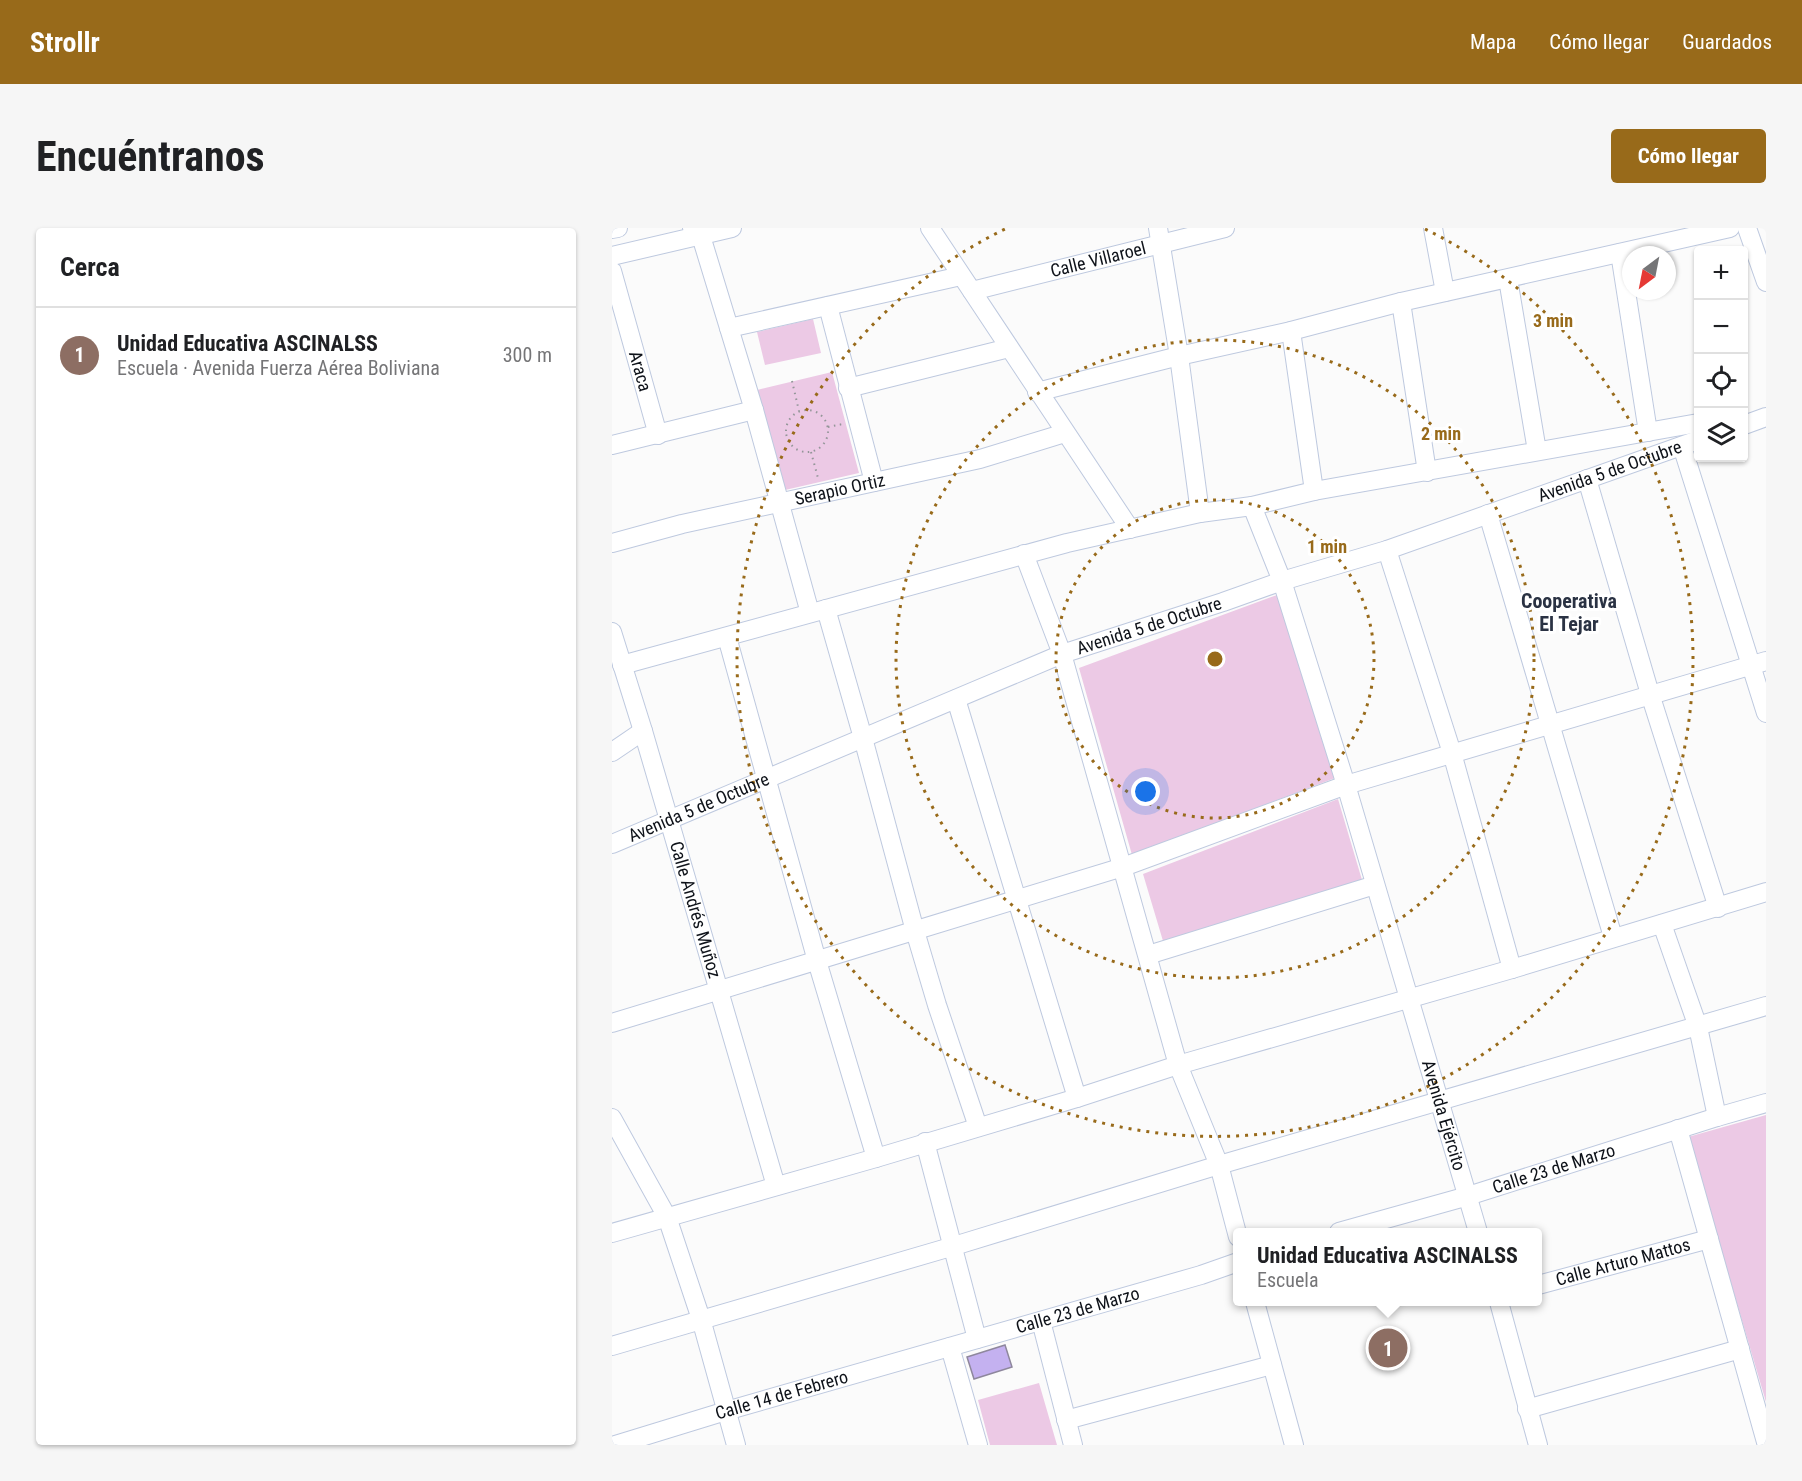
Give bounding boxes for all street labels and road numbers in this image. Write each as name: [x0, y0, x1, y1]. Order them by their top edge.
street label: Calle Villaroel: [1048, 237, 1148, 281]
street label: Araca: [625, 348, 656, 394]
street label: Avenida 5 de Octubre: [1535, 436, 1684, 506]
street label: Serapio Ortiz: [793, 469, 887, 509]
street label: Avenida 5 de Octubre: [1074, 592, 1224, 659]
street label: Avenida 5 de Octubre: [625, 768, 772, 846]
street label: Calle Andrés Muñoz: [666, 839, 726, 981]
street label: Avenida Ejército: [1418, 1058, 1470, 1173]
street label: Calle 23 de Marzo: [1490, 1139, 1618, 1198]
street label: Calle Arturo Mattos: [1553, 1234, 1692, 1290]
street label: Calle 23 de Marzo: [1013, 1282, 1142, 1337]
street label: Calle 14 de Febrero: [713, 1366, 850, 1424]

